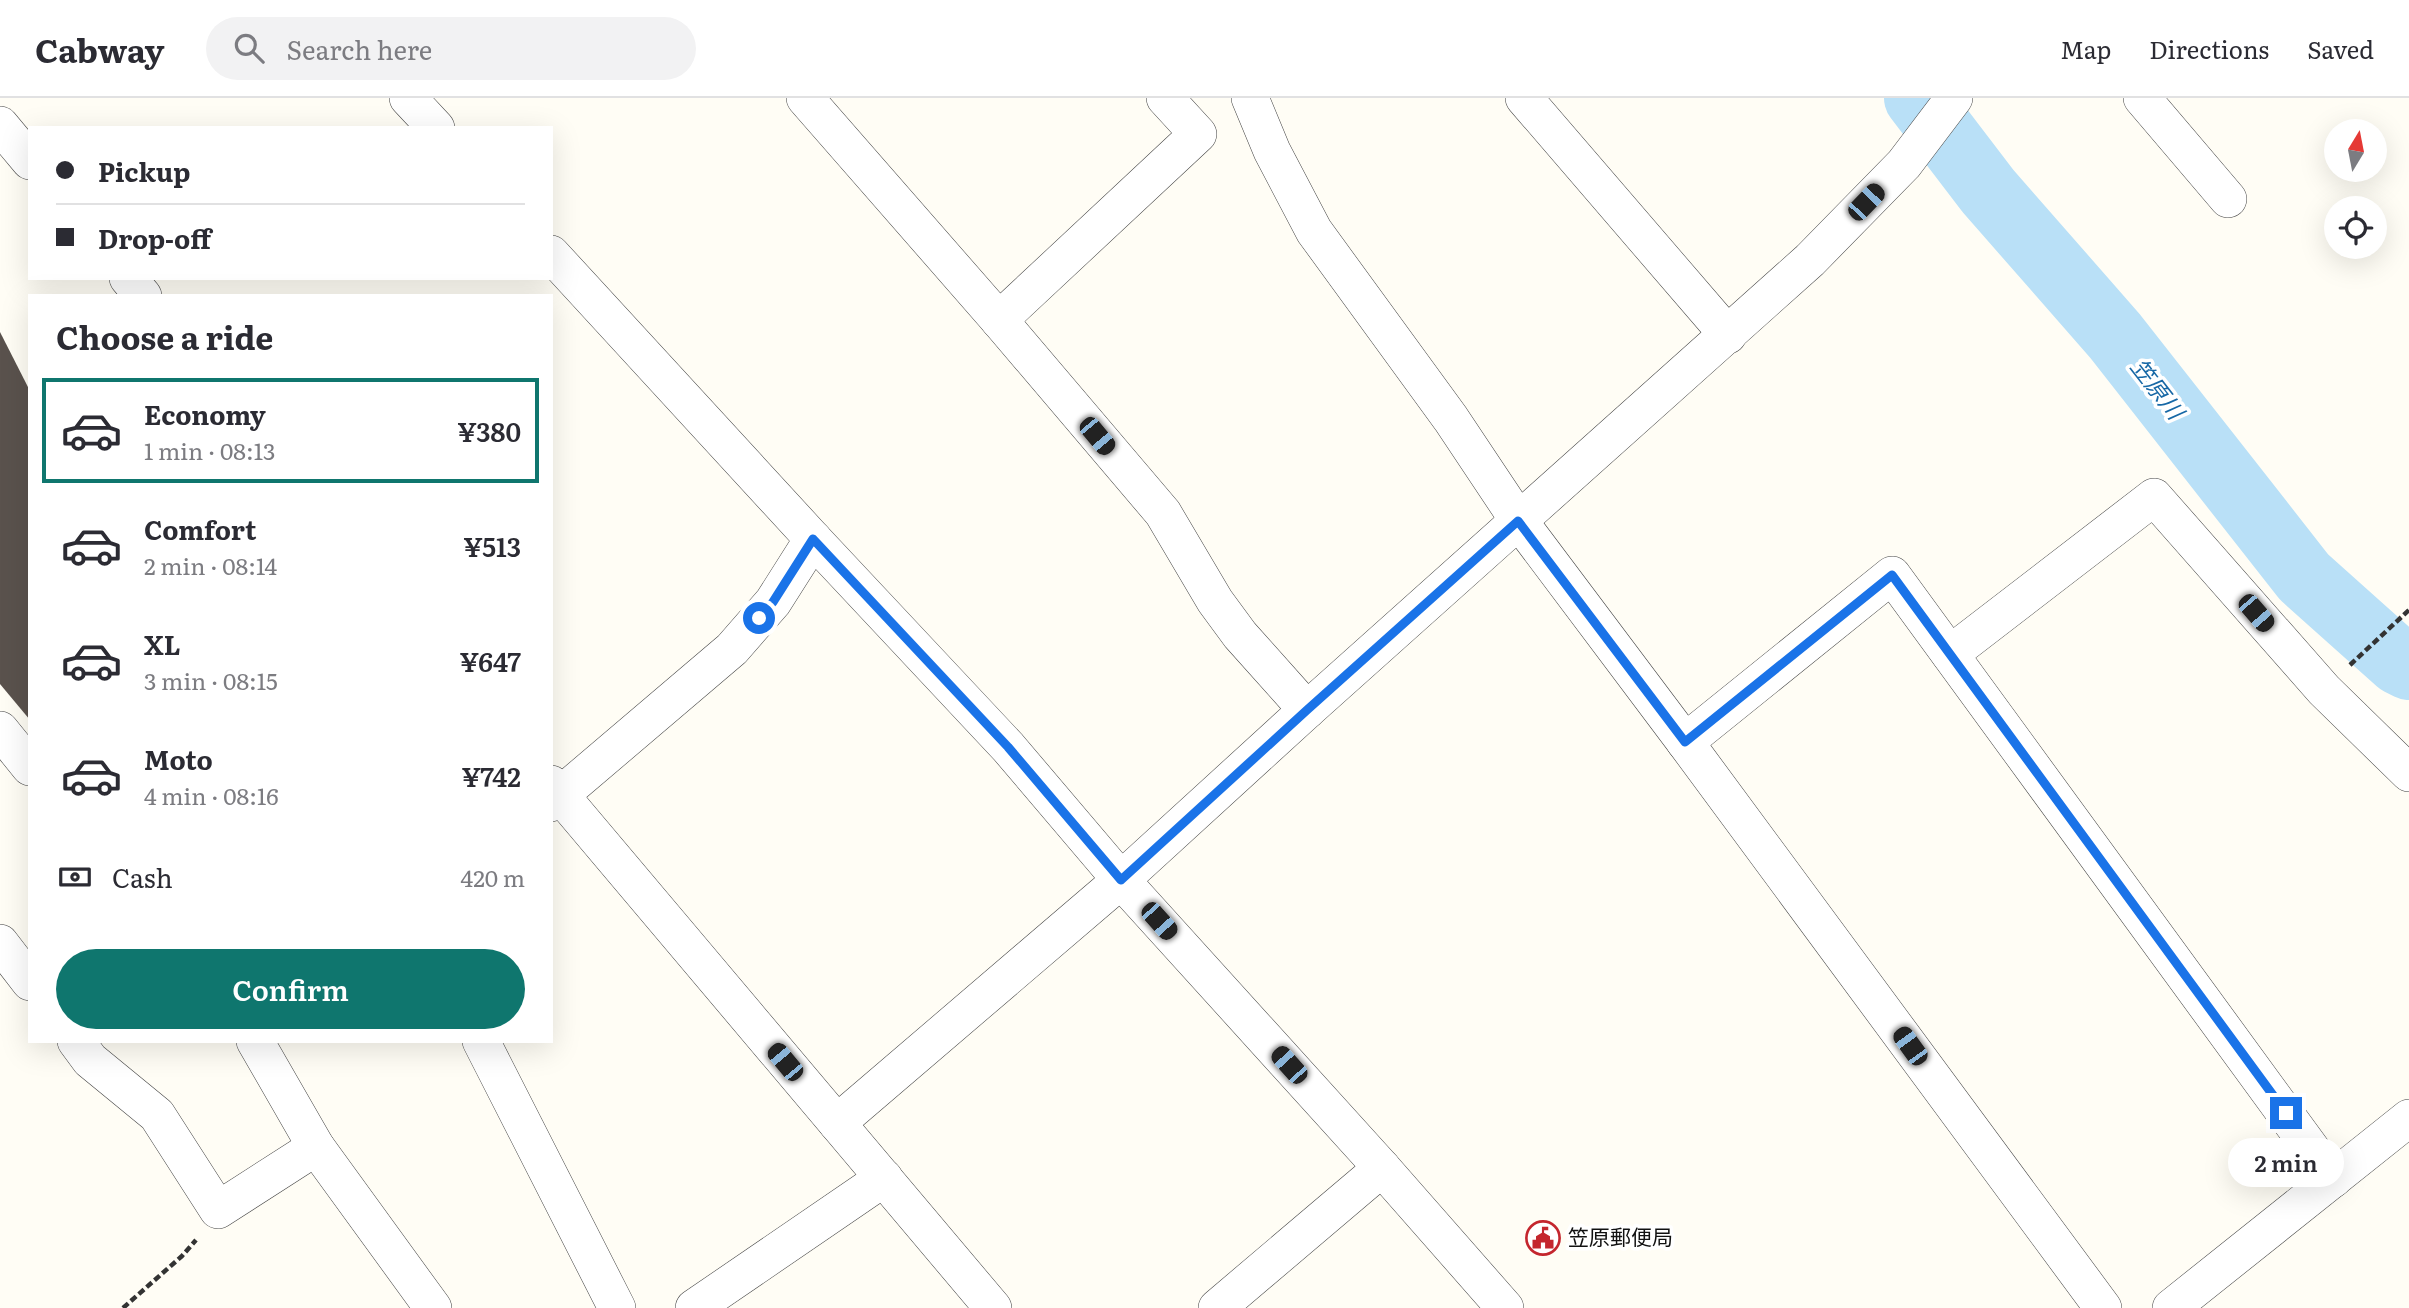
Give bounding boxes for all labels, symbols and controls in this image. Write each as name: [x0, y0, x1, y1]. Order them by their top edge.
search box: [206, 17, 696, 80]
text: Cabway: [35, 24, 164, 73]
icon: search: [230, 29, 268, 67]
text: Search here: [286, 29, 432, 68]
text: Map: [2060, 31, 2111, 66]
text: Directions: [2149, 31, 2269, 66]
text: Saved: [2307, 31, 2374, 66]
north arrow: [2324, 119, 2387, 182]
map controls: [2324, 119, 2387, 259]
text: Pickup: [98, 151, 190, 190]
car: [1844, 180, 1889, 224]
button: locate: [2324, 196, 2387, 259]
text: Drop-off: [98, 218, 211, 257]
text: Choose a ride: [56, 312, 273, 360]
water label: 笠原川: [2124, 350, 2195, 428]
text: Economy: [144, 394, 266, 433]
icon: car: [60, 399, 123, 462]
text: ¥380: [457, 411, 521, 450]
car: [1076, 413, 1119, 459]
text: 1 min · 08:13: [144, 433, 275, 467]
text: Comfort: [144, 509, 256, 548]
icon: car: [60, 514, 123, 577]
text: ¥513: [463, 526, 521, 565]
text: 2 min · 08:14: [144, 548, 277, 582]
car: [2235, 590, 2278, 636]
route start: [743, 602, 775, 634]
text: XL: [144, 624, 181, 663]
icon: car: [60, 629, 123, 692]
text: ¥647: [459, 641, 521, 680]
text: 3 min · 08:15: [144, 663, 278, 697]
text: Moto: [144, 739, 213, 778]
icon: car: [60, 744, 123, 807]
text: ¥742: [461, 756, 521, 795]
text: 4 min · 08:16: [144, 778, 279, 812]
text: Cash: [112, 857, 173, 896]
icon: cash: [56, 858, 94, 896]
text: 420 m: [460, 860, 525, 894]
car: [1138, 898, 1181, 944]
button: Confirm: [56, 949, 525, 1029]
car: [1890, 1023, 1931, 1069]
car: [764, 1039, 807, 1085]
car: [1268, 1042, 1311, 1088]
route end: [2270, 1097, 2302, 1129]
callout: 2 min: [2228, 1138, 2344, 1186]
text: 2 min: [2254, 1145, 2318, 1179]
public building icon: 笠原郵便局: [1524, 1219, 1562, 1257]
place label: 笠原郵便局: [1568, 1220, 1673, 1251]

